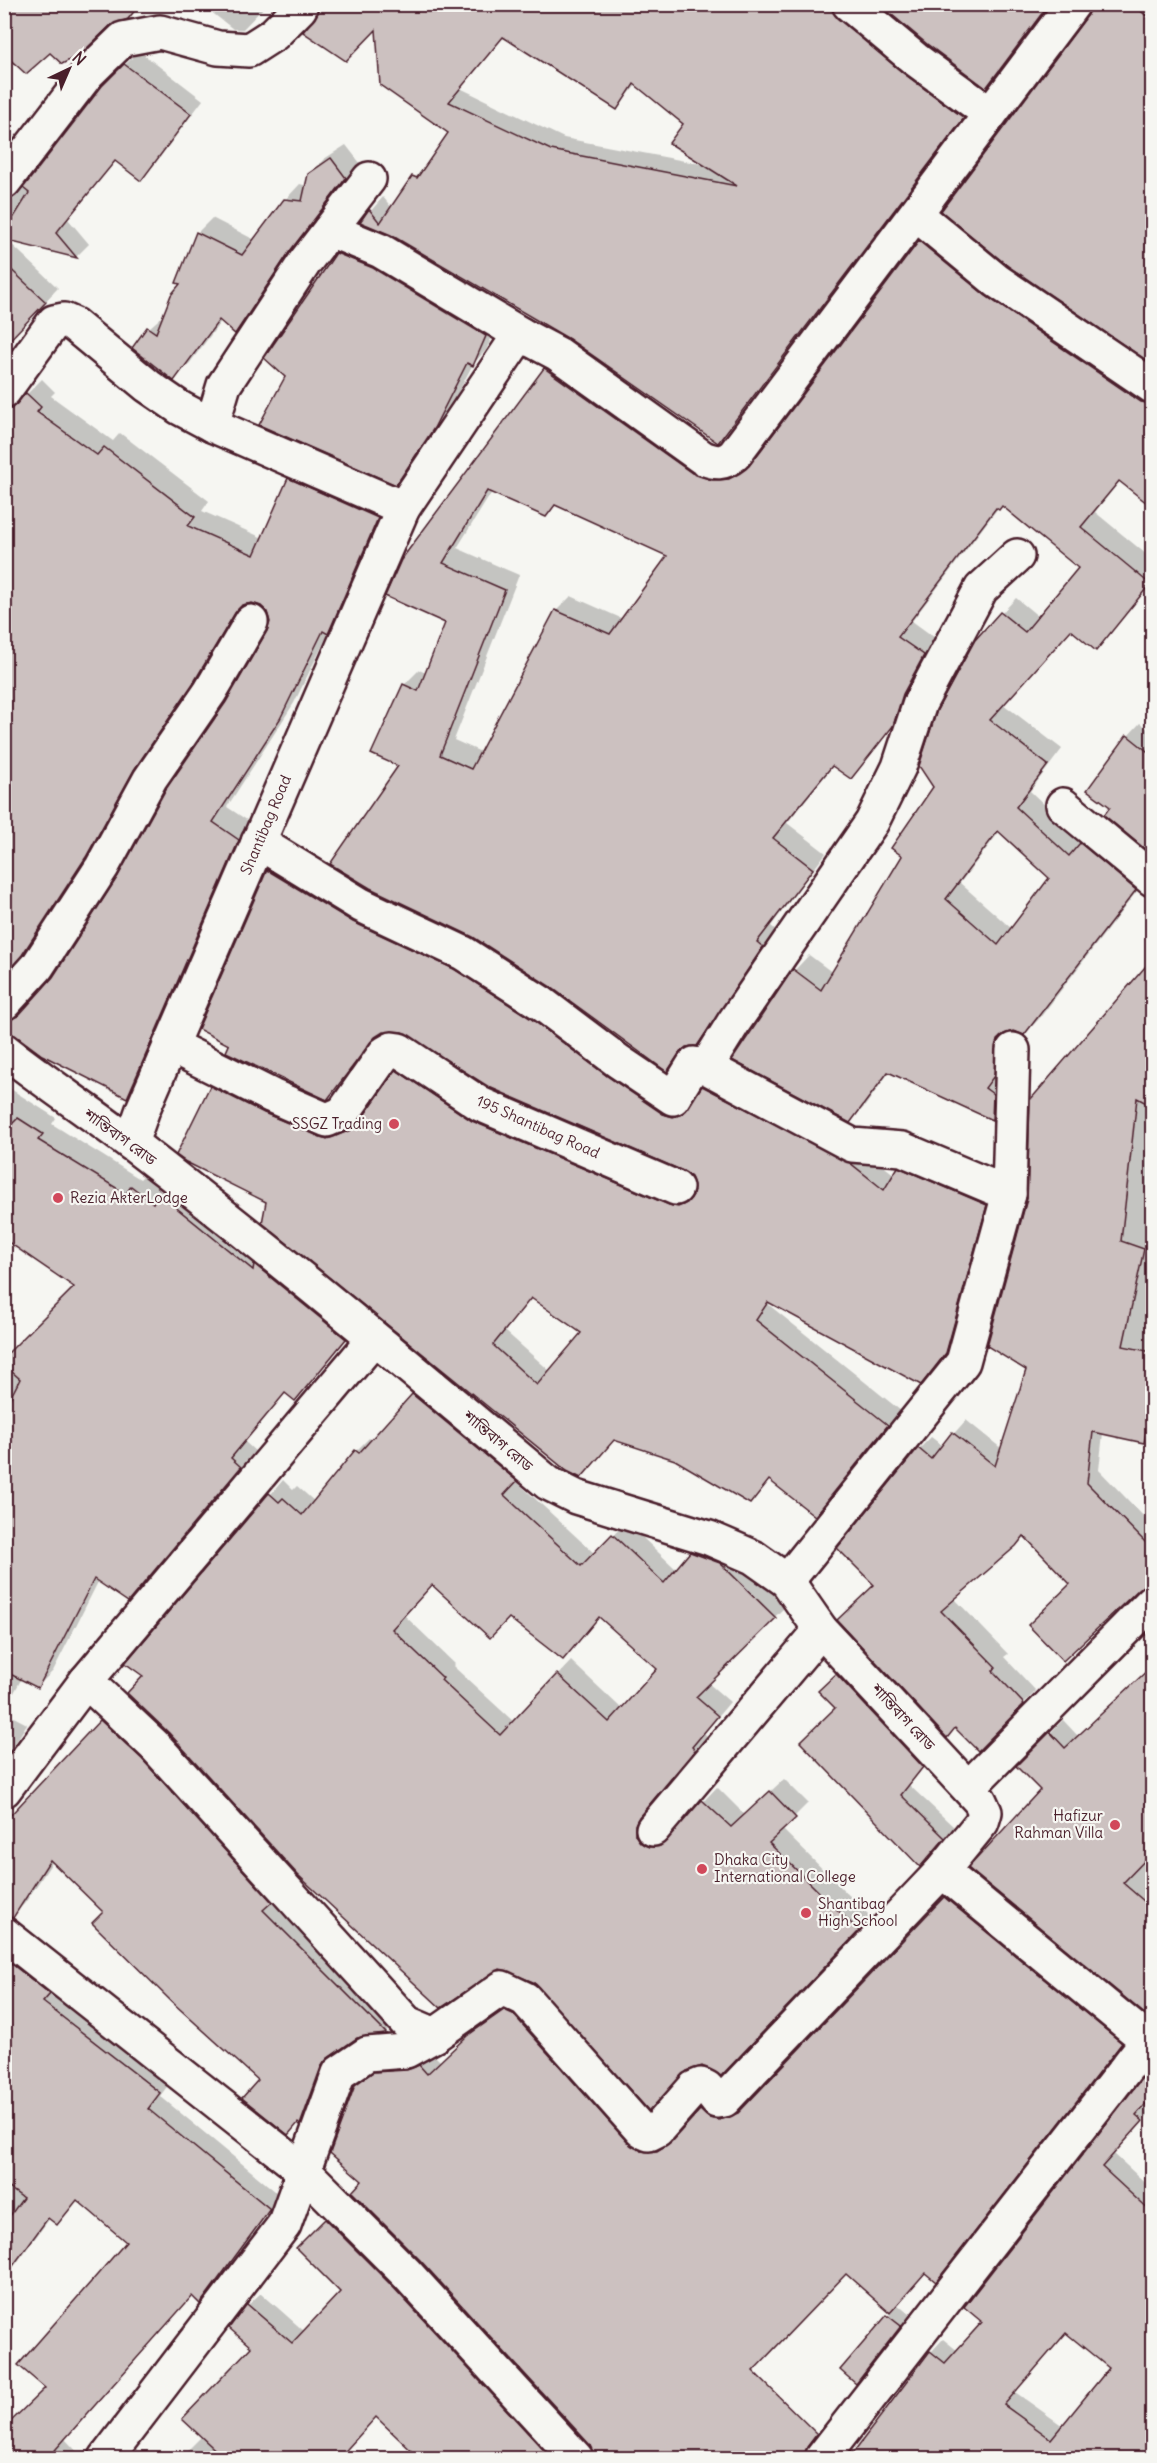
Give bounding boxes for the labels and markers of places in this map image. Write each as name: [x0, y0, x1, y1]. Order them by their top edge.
place label: SSGZ Trading: [292, 1114, 382, 1133]
marker: SSGZ Trading: [387, 1117, 401, 1131]
place label: Rezia AkterLodge: [70, 1188, 188, 1207]
marker: Rezia AkterLodge: [51, 1191, 65, 1205]
place label: Hafizur Rahman Villa: [1014, 1806, 1103, 1842]
marker: Hafizur Rahman Villa: [1108, 1818, 1122, 1832]
place label: Dhaka City International College: [714, 1850, 856, 1886]
marker: Dhaka City International College: [695, 1862, 709, 1876]
place label: Shantibag High School: [818, 1894, 898, 1930]
marker: Shantibag High School: [799, 1906, 813, 1920]

